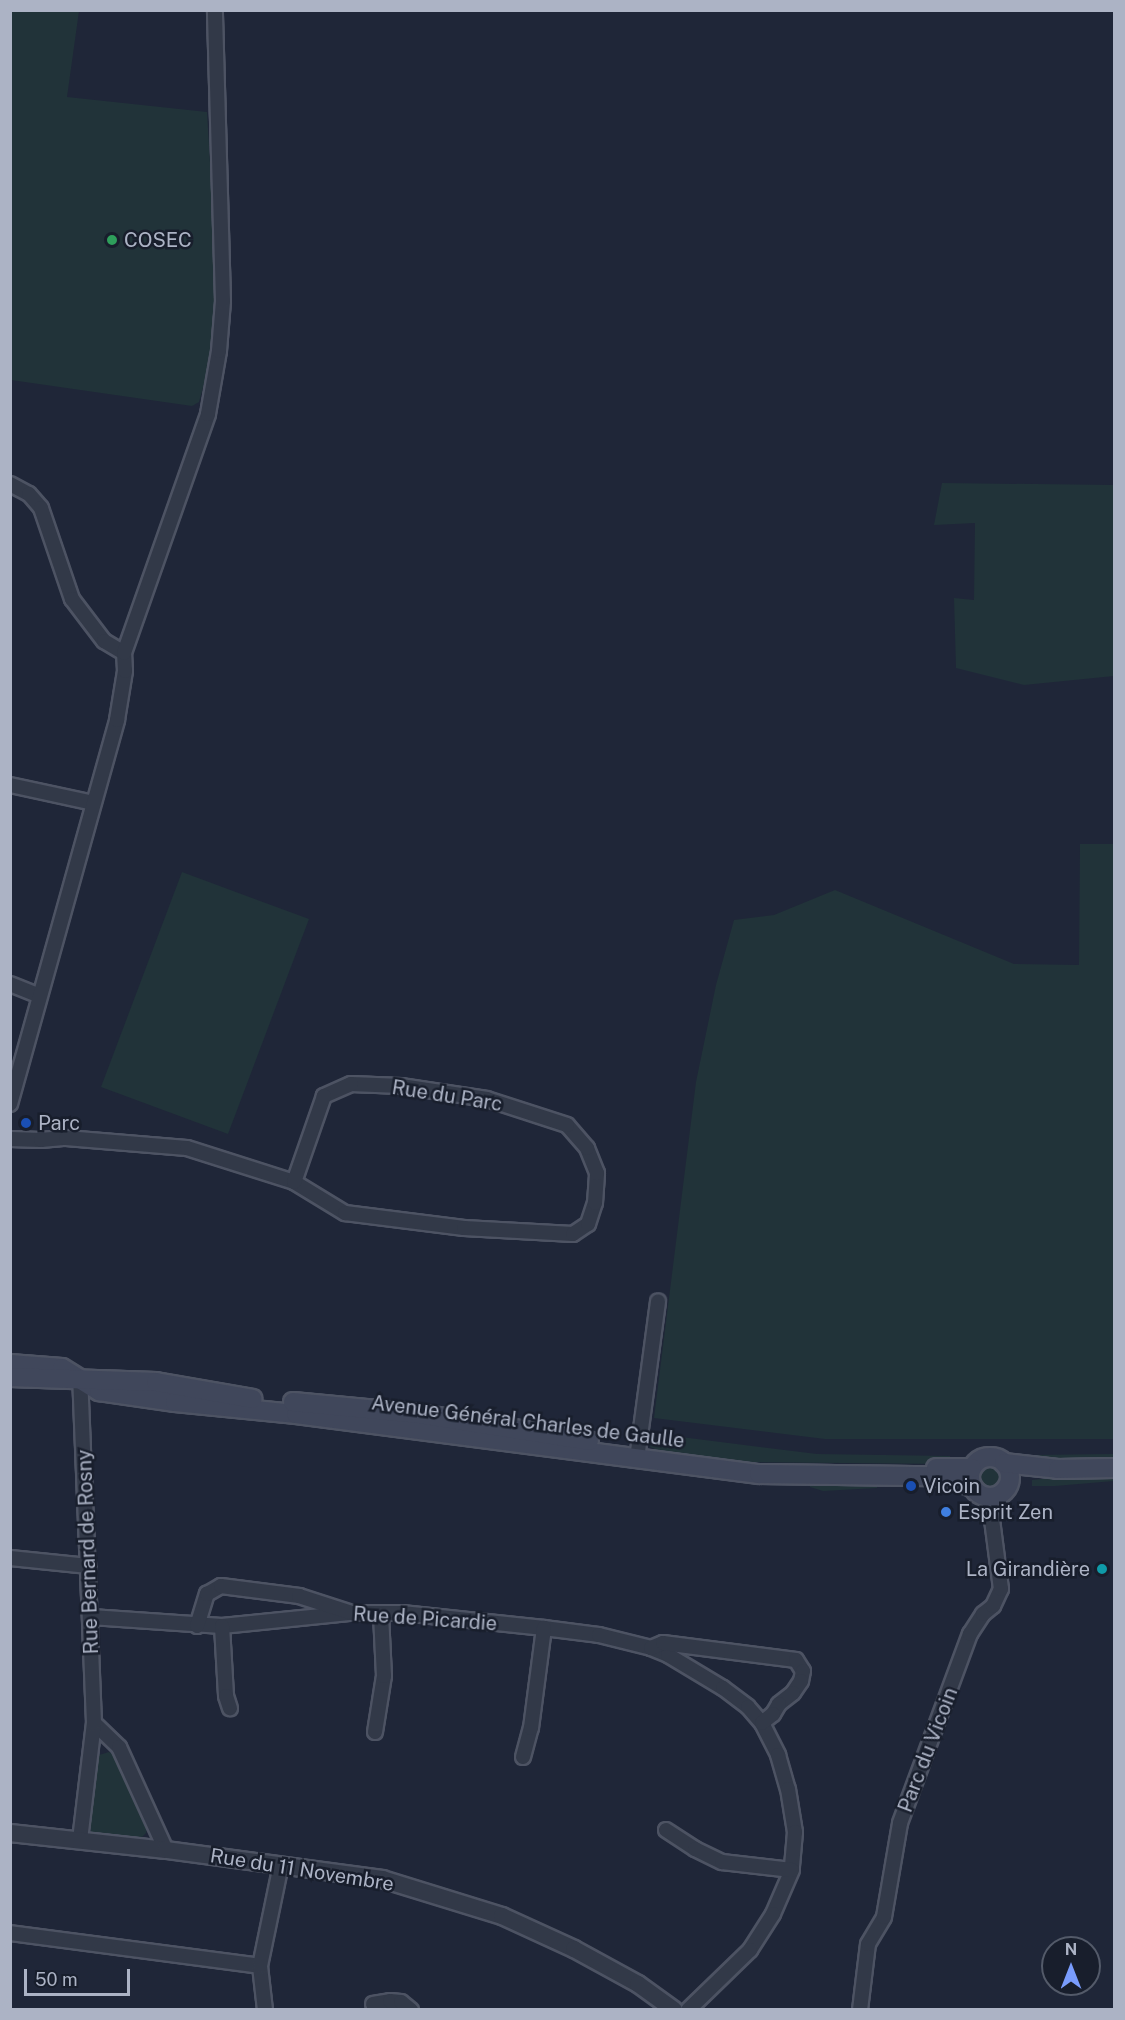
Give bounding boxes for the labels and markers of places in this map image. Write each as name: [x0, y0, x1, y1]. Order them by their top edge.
place label: COSEC: [124, 228, 192, 252]
marker: COSEC: [105, 233, 119, 247]
place label: Parc: [38, 1111, 80, 1135]
marker: Parc: [19, 1116, 33, 1130]
place label: Vicoin: [923, 1474, 980, 1498]
marker: Vicoin: [904, 1479, 918, 1493]
place label: Esprit Zen: [958, 1500, 1053, 1524]
marker: Esprit Zen: [939, 1505, 953, 1519]
place label: La Girandière: [966, 1557, 1090, 1581]
marker: La Girandière: [1095, 1562, 1109, 1576]

